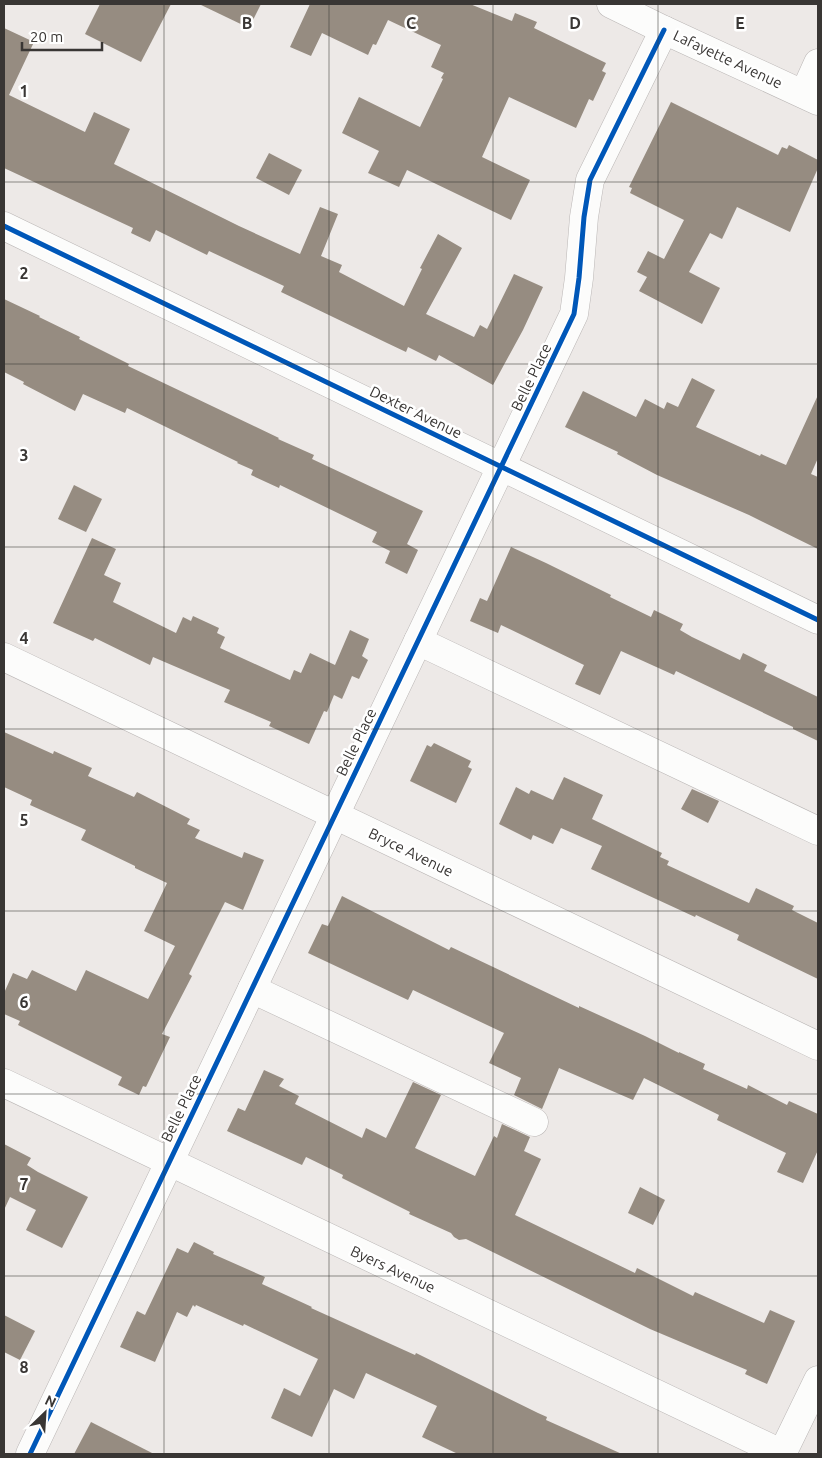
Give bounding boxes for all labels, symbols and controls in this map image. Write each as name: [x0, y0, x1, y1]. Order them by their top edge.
text: B: [242, 14, 252, 32]
text: C: [406, 14, 416, 32]
text: D: [569, 14, 581, 32]
text: E: [735, 14, 745, 32]
scale bar: [22, 20, 102, 52]
street label: Lafayette Avenue: [671, 26, 785, 92]
text: 20 m: [30, 28, 63, 45]
text: 1: [19, 82, 29, 100]
text: 2: [19, 264, 29, 282]
street label: Belle Place: [507, 340, 555, 414]
street label: Dexter Avenue: [367, 382, 465, 442]
text: 3: [19, 446, 29, 464]
text: 4: [19, 629, 29, 647]
street label: Belle Place: [332, 705, 380, 779]
text: 5: [19, 811, 29, 829]
street label: Bryce Avenue: [366, 824, 456, 880]
text: 6: [19, 993, 29, 1011]
street label: Belle Place: [157, 1071, 205, 1145]
text: 7: [19, 1175, 29, 1193]
street label: Byers Avenue: [348, 1242, 438, 1296]
text: 8: [19, 1358, 29, 1376]
north arrow: [20, 1388, 70, 1438]
text: N: [42, 1392, 59, 1411]

